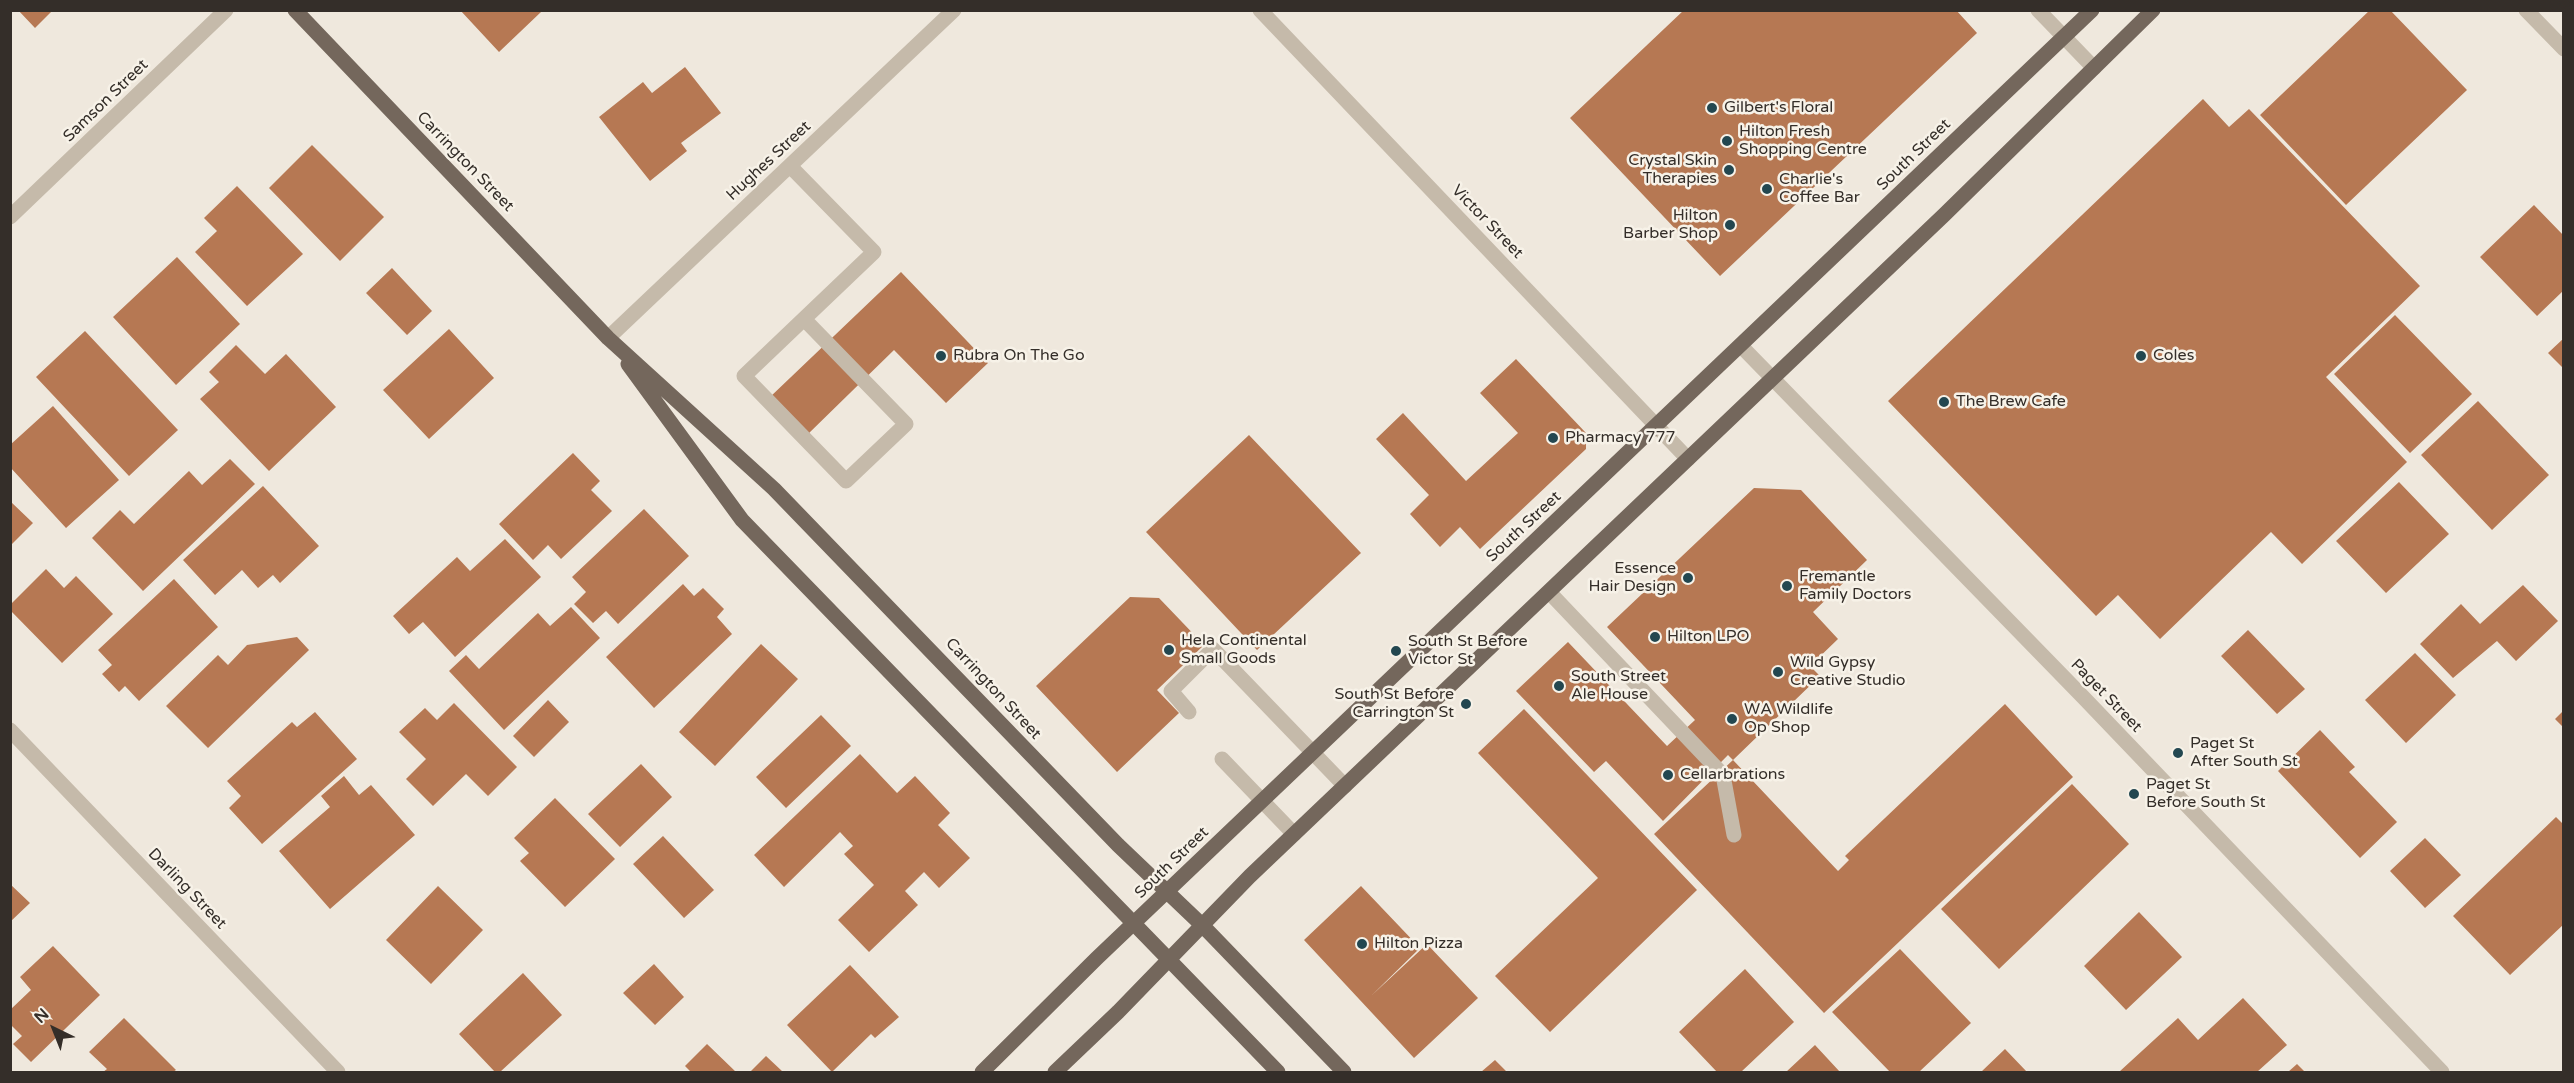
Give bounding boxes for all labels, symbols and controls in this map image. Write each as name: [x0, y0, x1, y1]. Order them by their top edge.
street label: Samson Street: [60, 56, 152, 146]
place label: Gilbert's Floral: [1724, 98, 1833, 118]
marker: Gilbert's Floral: [1705, 101, 1719, 115]
street label: Carrington Street: [412, 108, 518, 216]
street label: South Street: [1873, 115, 1955, 195]
street label: Hughes Street: [723, 117, 815, 205]
place label: Hilton Fresh Shopping Centre: [1739, 122, 1867, 160]
marker: Hilton Fresh Shopping Centre: [1720, 134, 1734, 148]
place label: Crystal Skin Therapies: [1628, 151, 1717, 189]
marker: Crystal Skin Therapies: [1722, 163, 1736, 177]
place label: Charlie's Coffee Bar: [1779, 170, 1860, 208]
street label: Victor Street: [1447, 181, 1527, 263]
marker: Charlie's Coffee Bar: [1760, 182, 1774, 196]
place label: Hilton Barber Shop: [1623, 206, 1718, 244]
marker: Hilton Barber Shop: [1723, 218, 1737, 232]
place label: Rubra On The Go: [953, 346, 1085, 366]
place label: Coles: [2153, 346, 2194, 366]
marker: Rubra On The Go: [934, 349, 948, 363]
marker: Coles: [2134, 349, 2148, 363]
place label: The Brew Cafe: [1956, 392, 2066, 412]
marker: The Brew Cafe: [1937, 395, 1951, 409]
place label: Pharmacy 777: [1565, 428, 1676, 448]
marker: Pharmacy 777: [1546, 431, 1560, 445]
street label: South Street: [1483, 488, 1565, 566]
place label: Essence Hair Design: [1588, 559, 1676, 597]
place label: Fremantle Family Doctors: [1799, 567, 1911, 605]
marker: Essence Hair Design: [1681, 571, 1695, 585]
marker: Fremantle Family Doctors: [1780, 579, 1794, 593]
place label: Hilton LPO: [1667, 627, 1749, 647]
marker: Hilton LPO: [1648, 630, 1662, 644]
place label: Hela Continental Small Goods: [1181, 631, 1307, 669]
place label: South St Before Victor St: [1408, 632, 1528, 670]
street label: Carrington Street: [941, 634, 1045, 744]
marker: Hela Continental Small Goods: [1162, 643, 1176, 657]
marker: South St Before Victor St: [1389, 644, 1403, 658]
place label: Wild Gypsy Creative Studio: [1790, 653, 1906, 691]
street label: Paget Street: [2066, 655, 2146, 737]
marker: Wild Gypsy Creative Studio: [1771, 665, 1785, 679]
place label: South Street Ale House: [1571, 667, 1666, 705]
marker: South Street Ale House: [1552, 679, 1566, 693]
place label: South St Before Carrington St: [1334, 685, 1454, 723]
marker: South St Before Carrington St: [1459, 697, 1473, 711]
place label: WA Wildlife Op Shop: [1744, 700, 1833, 738]
marker: WA Wildlife Op Shop: [1725, 712, 1739, 726]
place label: Paget St After South St: [2190, 734, 2298, 772]
marker: Paget St After South St: [2171, 746, 2185, 760]
place label: Cellarbrations: [1680, 765, 1785, 785]
marker: Cellarbrations: [1661, 768, 1675, 782]
place label: Paget St Before South St: [2146, 775, 2266, 813]
marker: Paget St Before South St: [2127, 787, 2141, 801]
street label: South Street: [1131, 823, 1213, 903]
street label: Darling Street: [144, 845, 230, 933]
place label: Hilton Pizza: [1374, 934, 1463, 954]
marker: Hilton Pizza: [1355, 937, 1369, 951]
north arrow: [24, 999, 84, 1059]
text: N: [30, 1004, 53, 1028]

